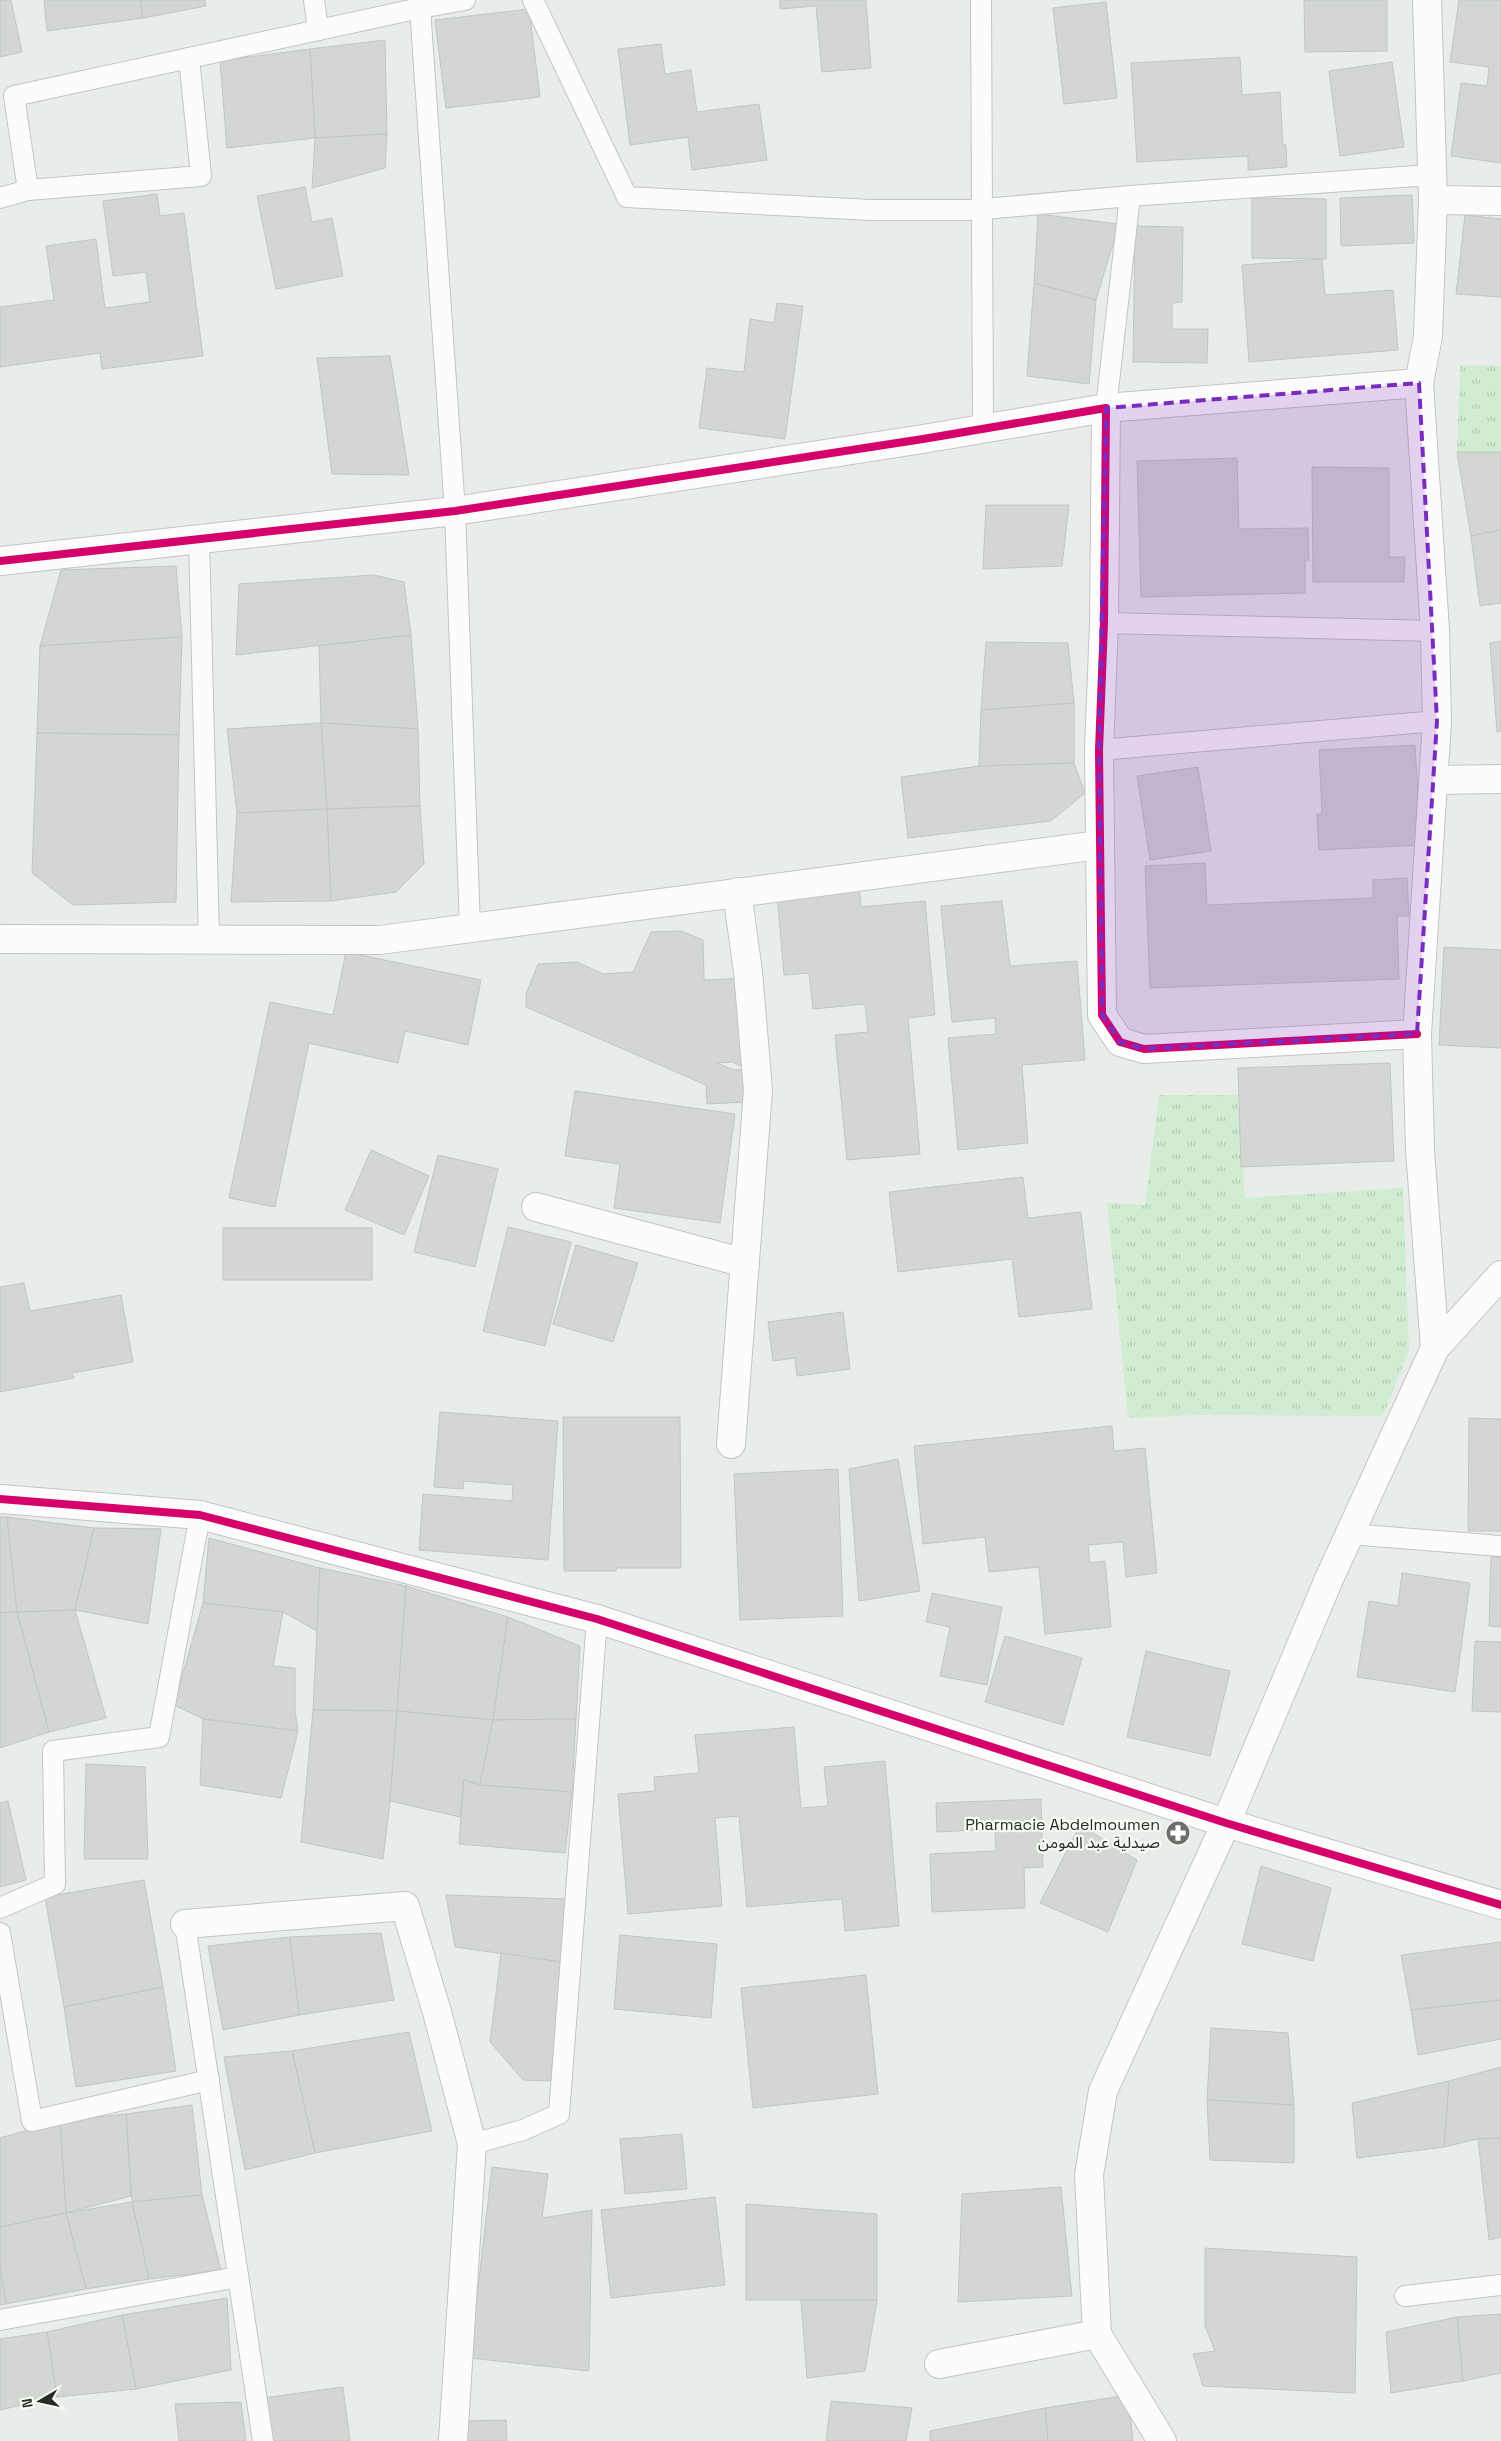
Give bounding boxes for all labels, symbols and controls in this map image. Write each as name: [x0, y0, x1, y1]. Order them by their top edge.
place label: Pharmacie Abdelmoumen صيدلية عبد المومن: [965, 1814, 1160, 1853]
pharmacy icon: Pharmacie Abdelmoumen صيدلية عبد المومن: [1165, 1820, 1191, 1846]
north arrow: [15, 2376, 65, 2426]
text: N: [18, 2397, 37, 2409]

